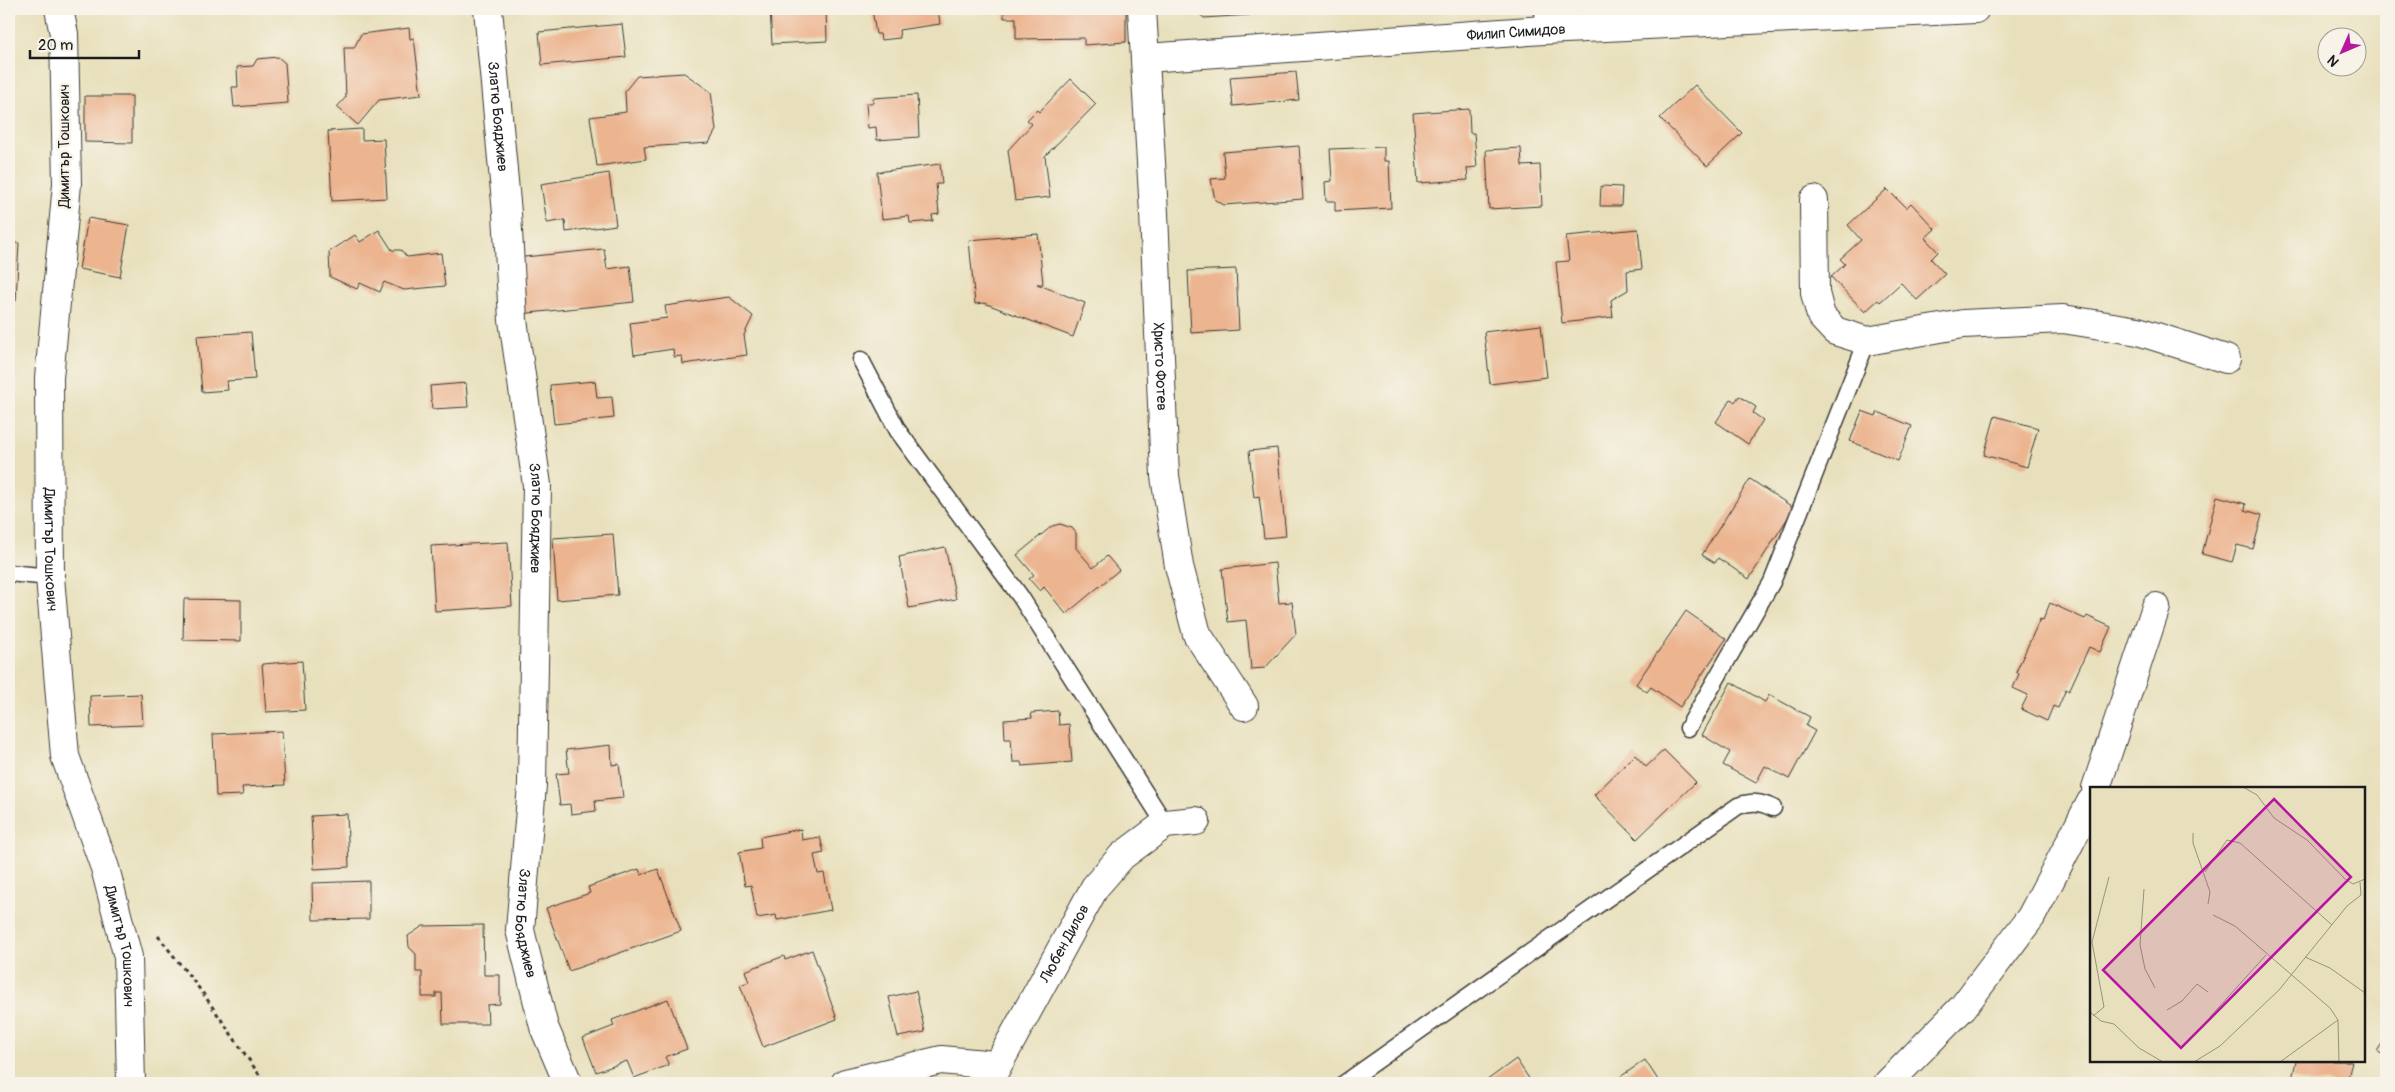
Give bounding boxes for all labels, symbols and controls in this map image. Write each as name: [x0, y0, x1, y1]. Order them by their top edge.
street label: Филип Симидов: [1466, 19, 1566, 45]
scale bar: [30, 28, 139, 60]
north arrow: [2318, 28, 2368, 78]
text: 20 m: [38, 36, 73, 55]
text: N: [2324, 51, 2343, 70]
street label: Златю Бояджиев: [483, 61, 513, 172]
street label: Димитър Тошкович: [55, 84, 74, 209]
street label: Христо Фотев: [1149, 322, 1172, 411]
street label: Златю Бояджиев: [524, 462, 547, 574]
street label: Димитър Тошкович: [40, 487, 62, 612]
inset map: [2090, 787, 2365, 1062]
street label: Златю Бояджиев: [510, 868, 541, 980]
street label: Димитър Тошкович: [100, 882, 139, 1007]
street label: Любен Дилов: [1035, 901, 1093, 987]

